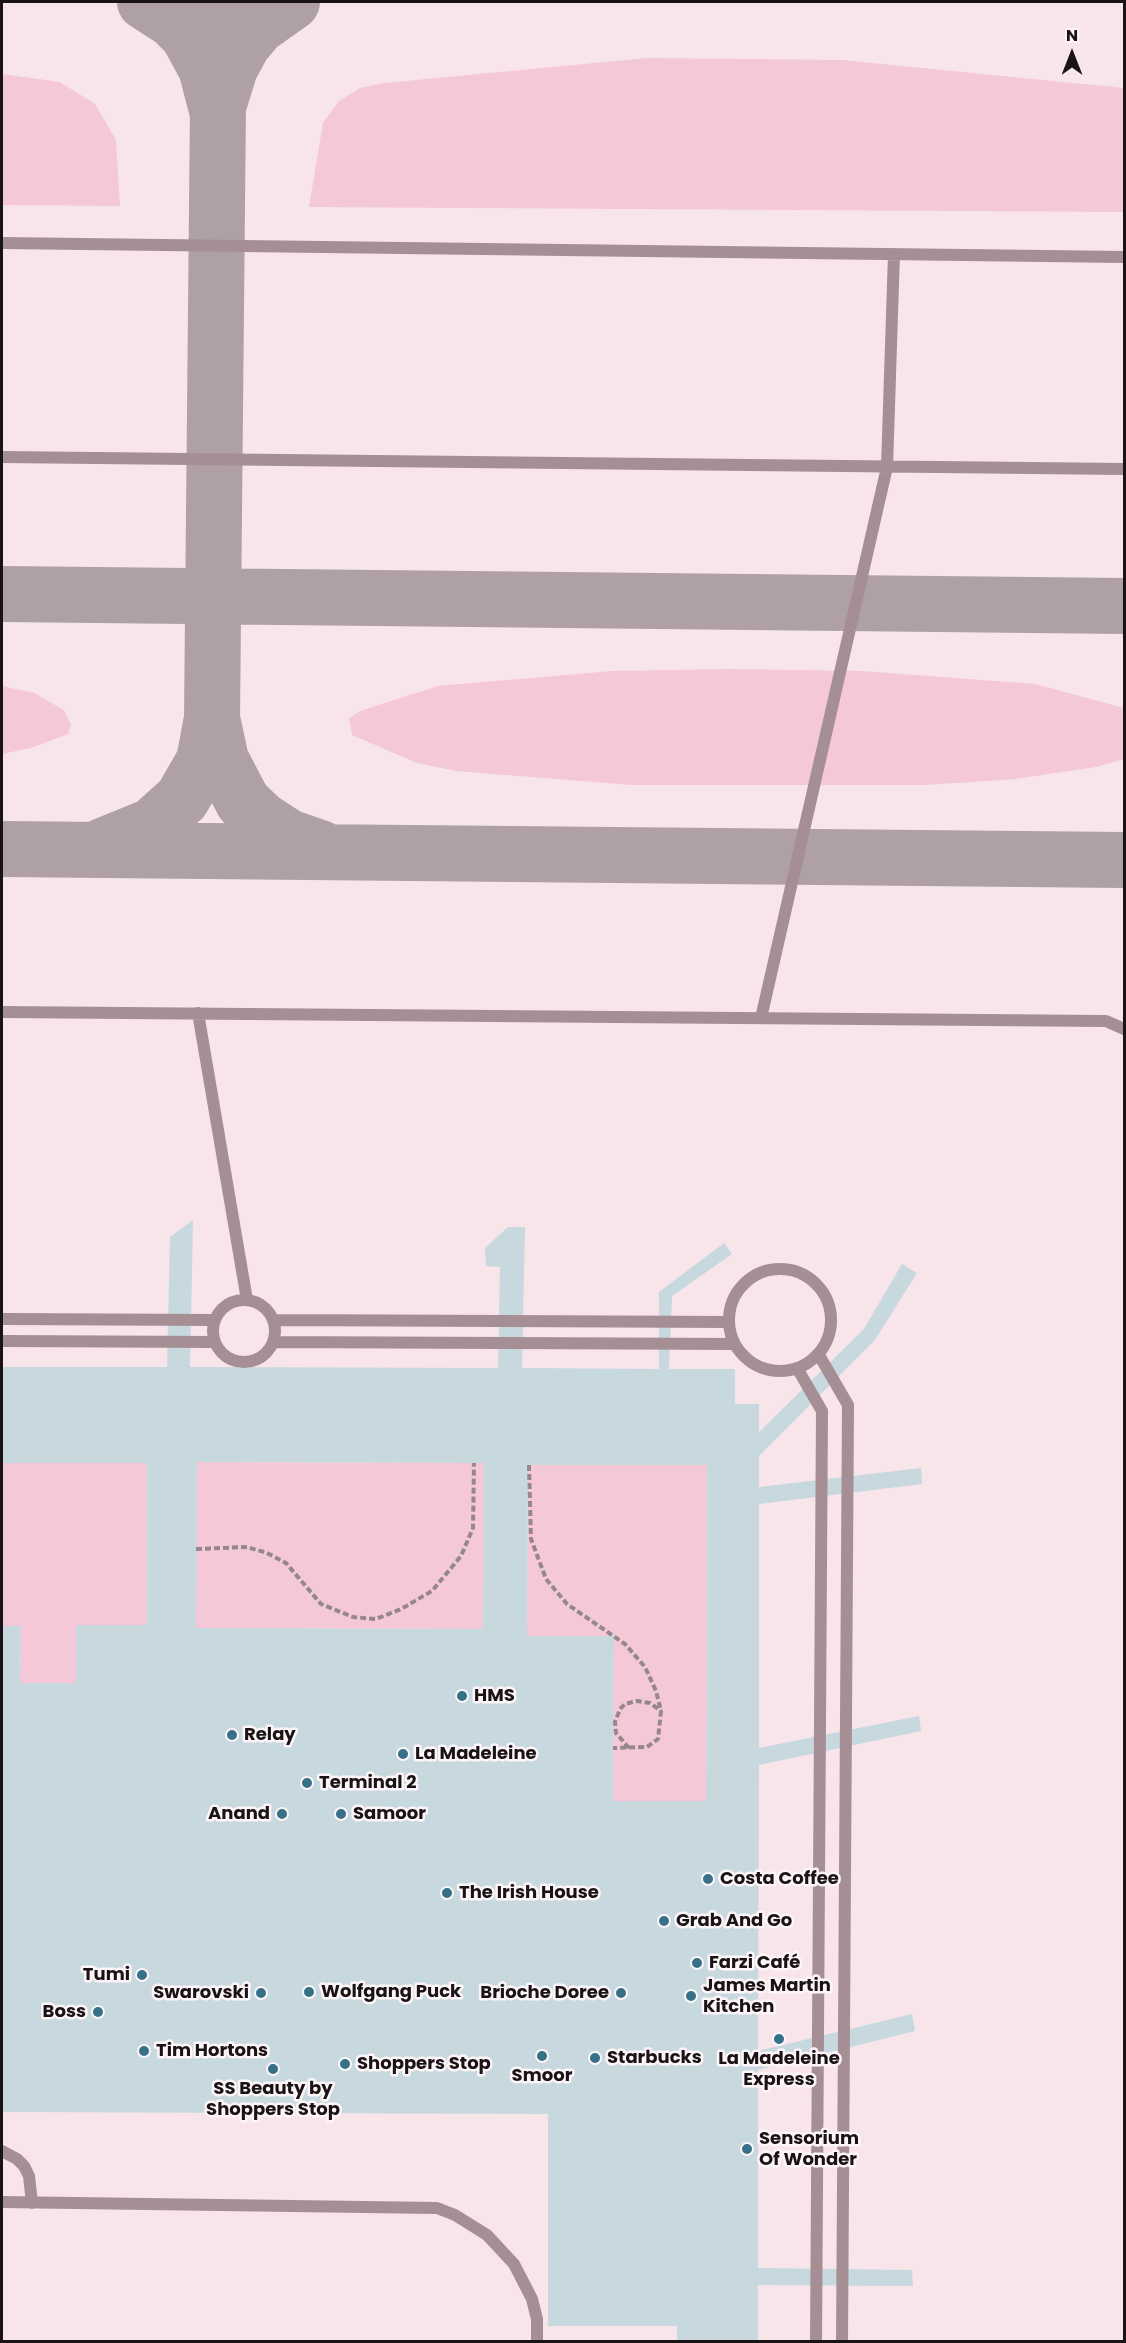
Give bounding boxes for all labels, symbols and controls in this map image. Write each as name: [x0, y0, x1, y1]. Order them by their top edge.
north arrow: [1042, 24, 1102, 84]
text: N: [1066, 24, 1078, 47]
place label: HMS: [474, 1685, 515, 1707]
marker: HMS: [455, 1689, 469, 1703]
place label: Relay: [244, 1724, 296, 1746]
marker: Relay: [225, 1728, 239, 1742]
place label: La Madeleine: [415, 1743, 537, 1765]
marker: La Madeleine: [396, 1747, 410, 1761]
place label: Terminal 2: [319, 1772, 417, 1794]
marker: Terminal 2: [300, 1776, 314, 1790]
place label: Anand: [208, 1803, 270, 1825]
place label: Samoor: [353, 1803, 426, 1825]
marker: Anand: [275, 1807, 289, 1821]
marker: Samoor: [334, 1807, 348, 1821]
place label: Costa Coffee: [720, 1868, 839, 1890]
marker: Costa Coffee: [701, 1872, 715, 1886]
place label: The Irish House: [459, 1882, 599, 1904]
marker: The Irish House: [440, 1886, 454, 1900]
place label: Grab And Go: [676, 1910, 792, 1932]
marker: Grab And Go: [657, 1914, 671, 1928]
place label: Farzi Café: [709, 1952, 800, 1974]
marker: Farzi Café: [690, 1956, 704, 1970]
place label: Tumi: [83, 1964, 130, 1986]
marker: Tumi: [135, 1968, 149, 1982]
place label: James Martin Kitchen: [703, 1975, 831, 2018]
place label: Wolfgang Puck: [321, 1981, 461, 2003]
place label: Swarovski: [153, 1982, 249, 2004]
place label: Brioche Doree: [480, 1982, 609, 2004]
marker: Wolfgang Puck: [302, 1985, 316, 1999]
marker: Swarovski: [254, 1986, 268, 2000]
marker: Brioche Doree: [614, 1986, 628, 2000]
marker: James Martin Kitchen: [684, 1989, 698, 2003]
place label: Boss: [43, 2001, 86, 2023]
marker: Boss: [91, 2005, 105, 2019]
marker: La Madeleine Express: [772, 2032, 786, 2046]
place label: Tim Hortons: [156, 2040, 268, 2062]
marker: Tim Hortons: [137, 2044, 151, 2058]
place label: Starbucks: [607, 2047, 702, 2069]
place label: La Madeleine Express: [718, 2048, 840, 2090]
marker: Smoor: [535, 2049, 549, 2063]
marker: Starbucks: [588, 2051, 602, 2065]
place label: Shoppers Stop: [357, 2053, 491, 2075]
marker: Shoppers Stop: [338, 2057, 352, 2071]
marker: SS Beauty by Shoppers Stop: [266, 2062, 280, 2076]
place label: Smoor: [512, 2065, 572, 2087]
place label: SS Beauty by Shoppers Stop: [206, 2078, 340, 2120]
place label: Sensorium Of Wonder: [759, 2128, 859, 2170]
marker: Sensorium Of Wonder: [740, 2142, 754, 2156]

